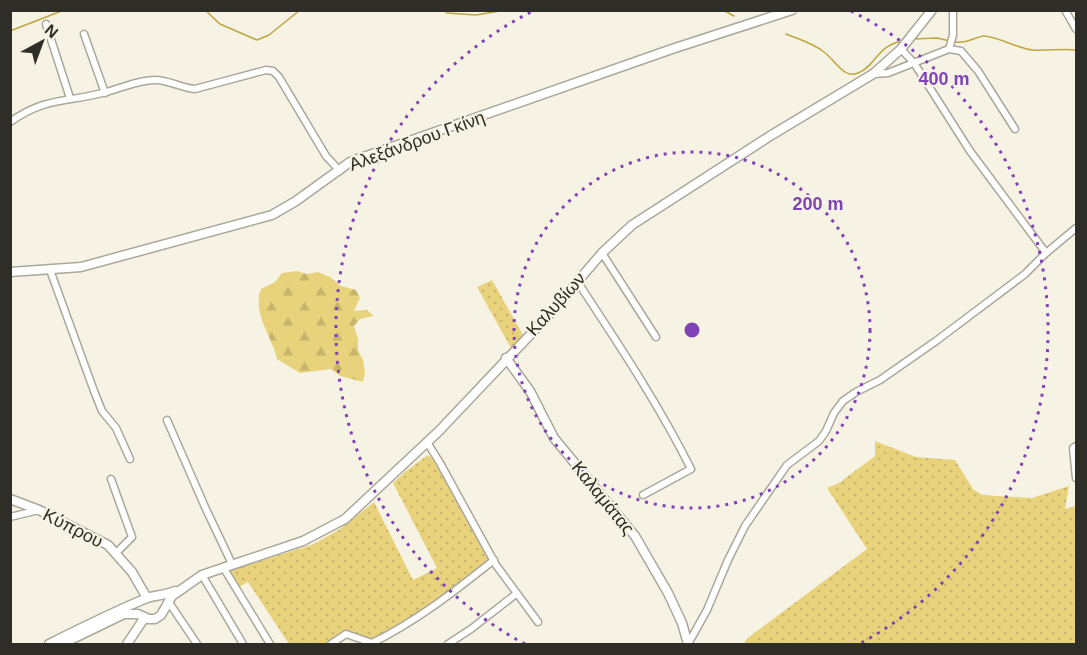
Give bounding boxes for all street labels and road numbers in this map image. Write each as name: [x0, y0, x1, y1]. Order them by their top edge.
street label: Αλεξάνδρου Γκίνη: [346, 107, 488, 175]
street label: Καλυβίων: [522, 268, 590, 340]
street label: Καλαμάτας: [568, 457, 639, 539]
street label: Κύπρου: [40, 504, 106, 552]

